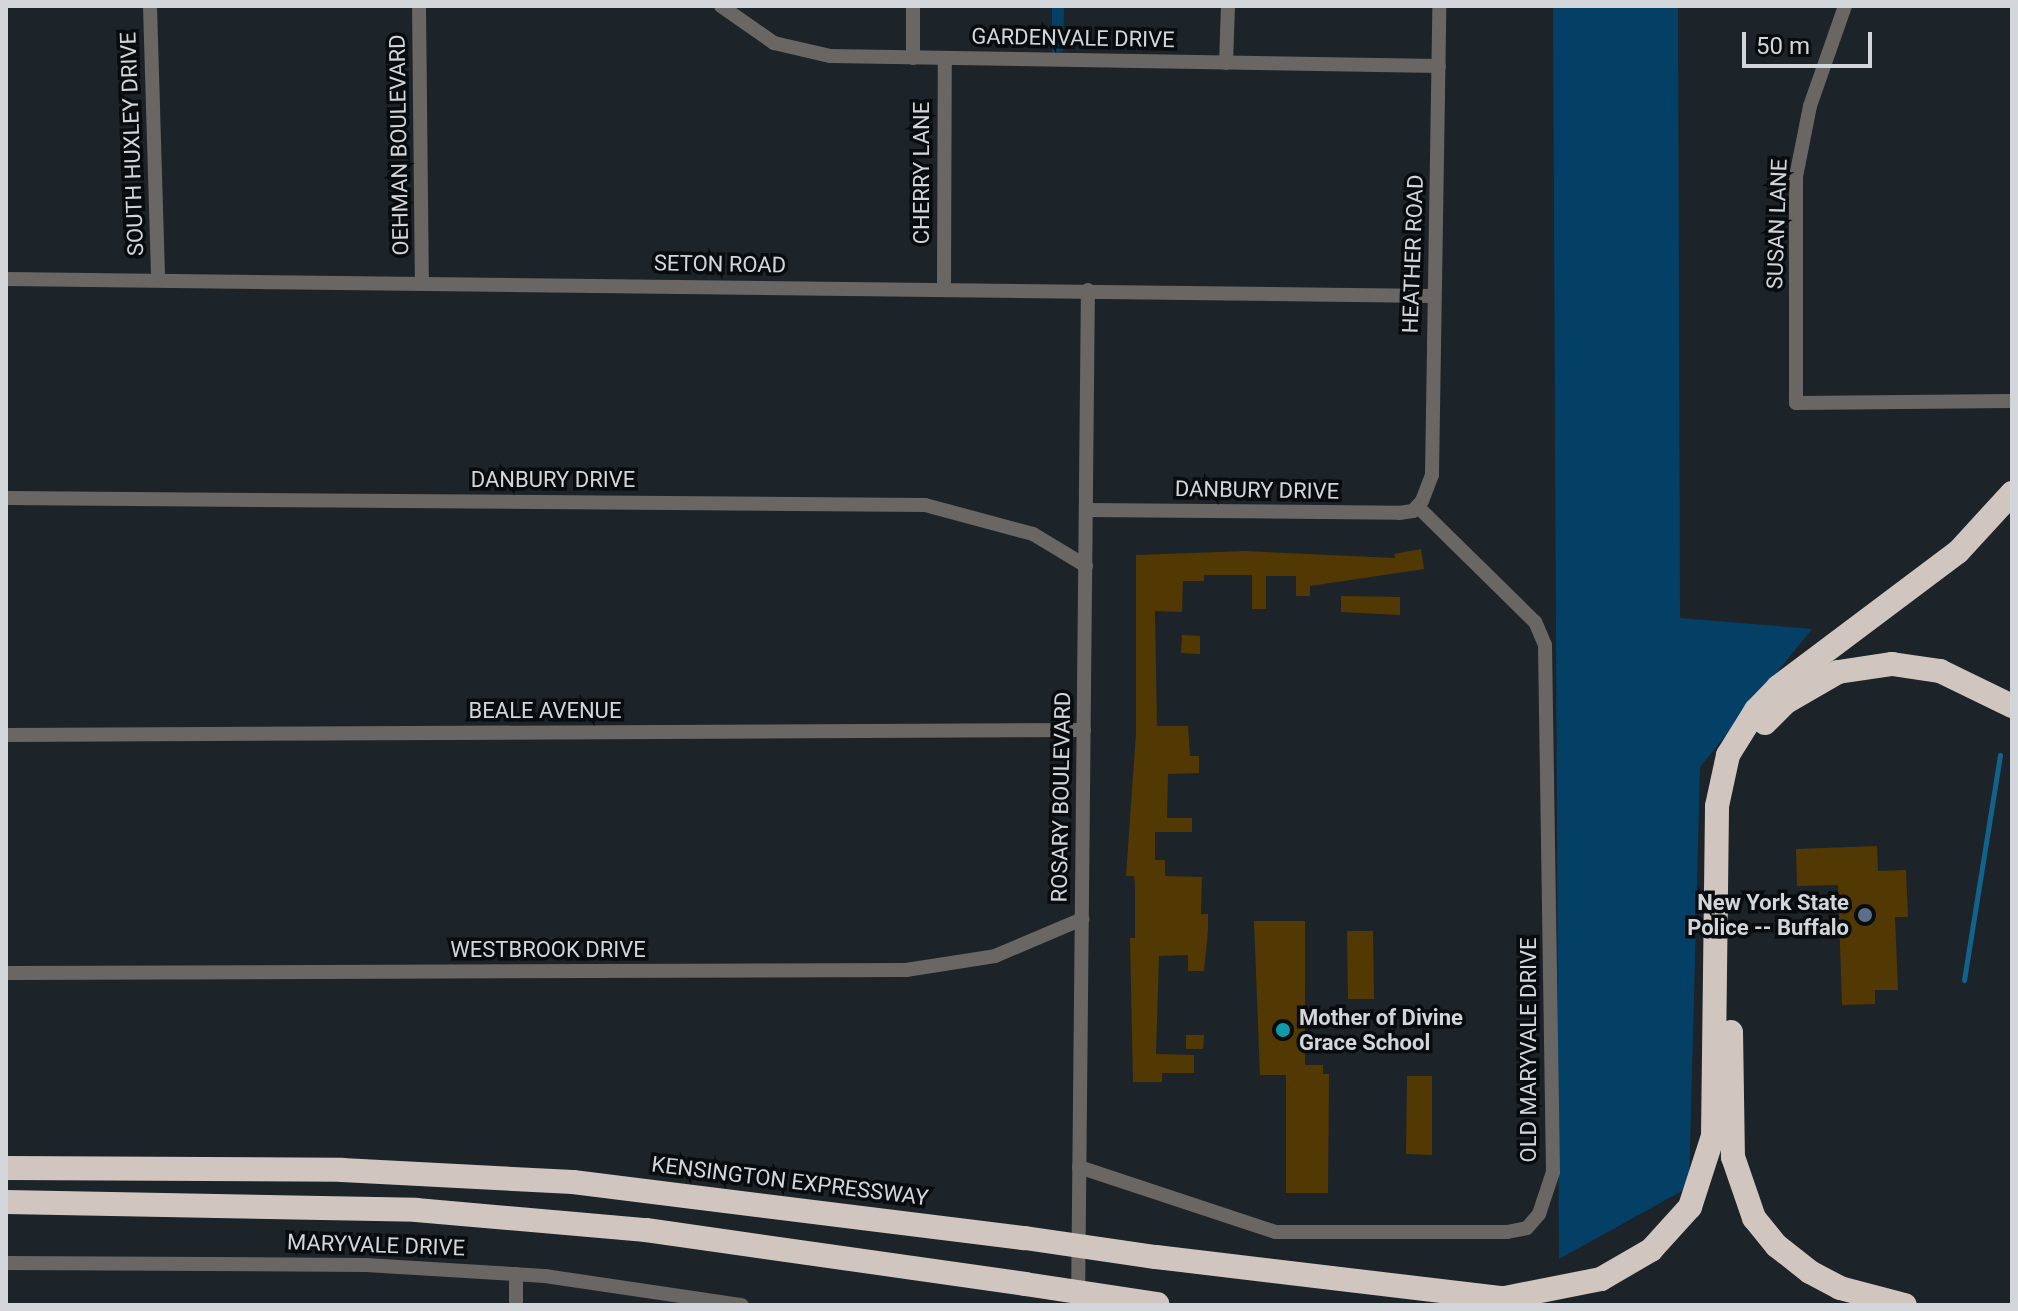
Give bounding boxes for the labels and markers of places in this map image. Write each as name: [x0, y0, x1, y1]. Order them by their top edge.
place label: New York State Police -- Buffalo: [1687, 889, 1849, 940]
marker: New York State Police -- Buffalo: [1856, 906, 1874, 924]
place label: Mother of Divine Grace School: [1299, 1004, 1463, 1056]
marker: Mother of Divine Grace School: [1274, 1021, 1292, 1039]

